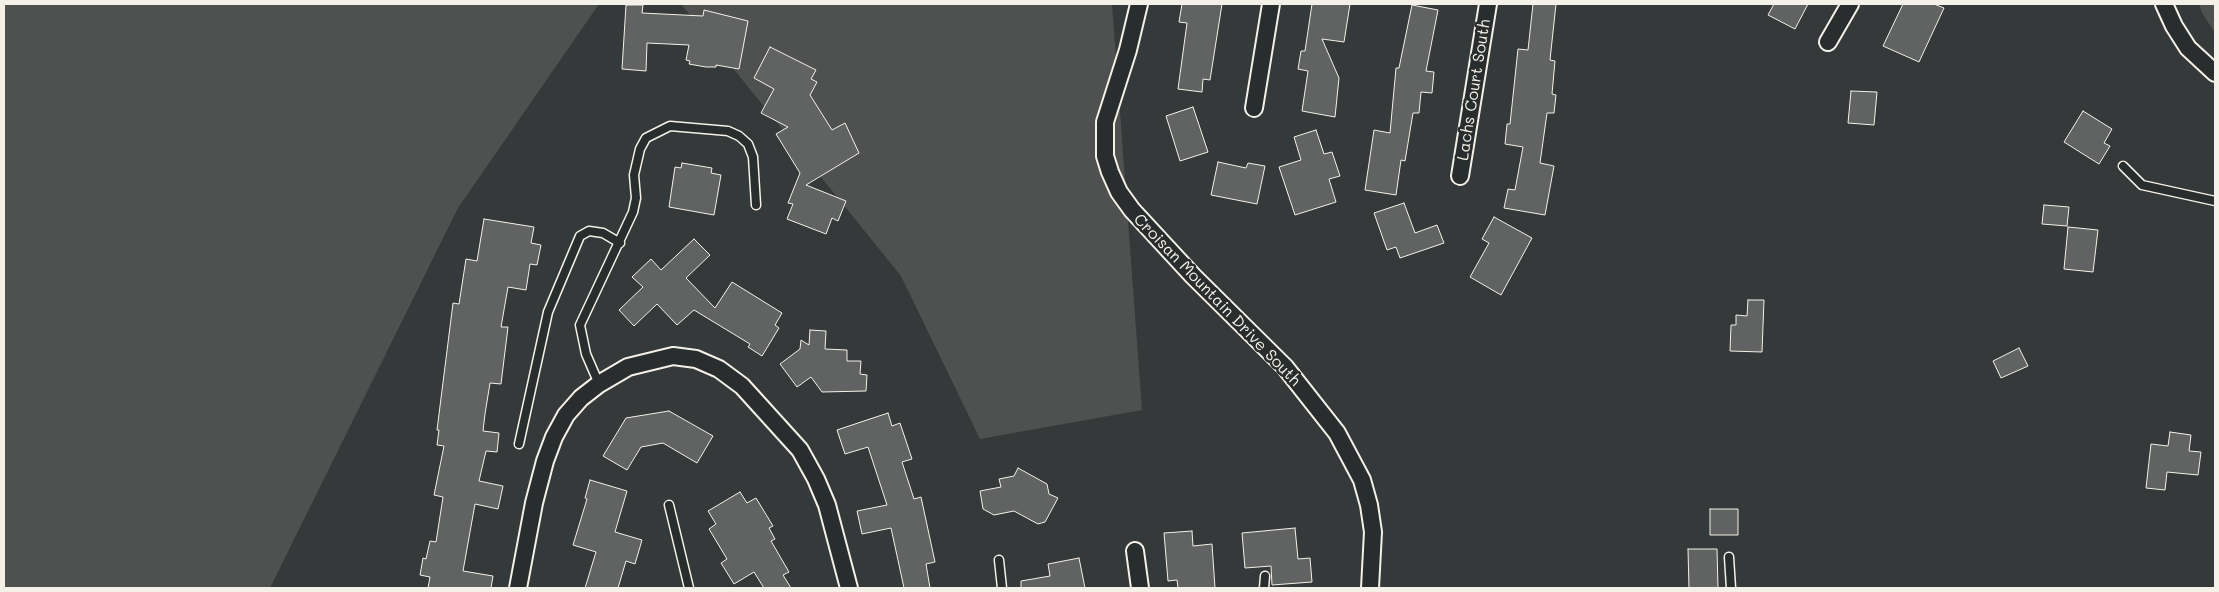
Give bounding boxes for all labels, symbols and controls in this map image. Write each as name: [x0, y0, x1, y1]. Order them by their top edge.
street label: Lachs Court South: [1453, 18, 1495, 162]
street label: Croisan Mountain Drive South: [1130, 210, 1304, 390]

